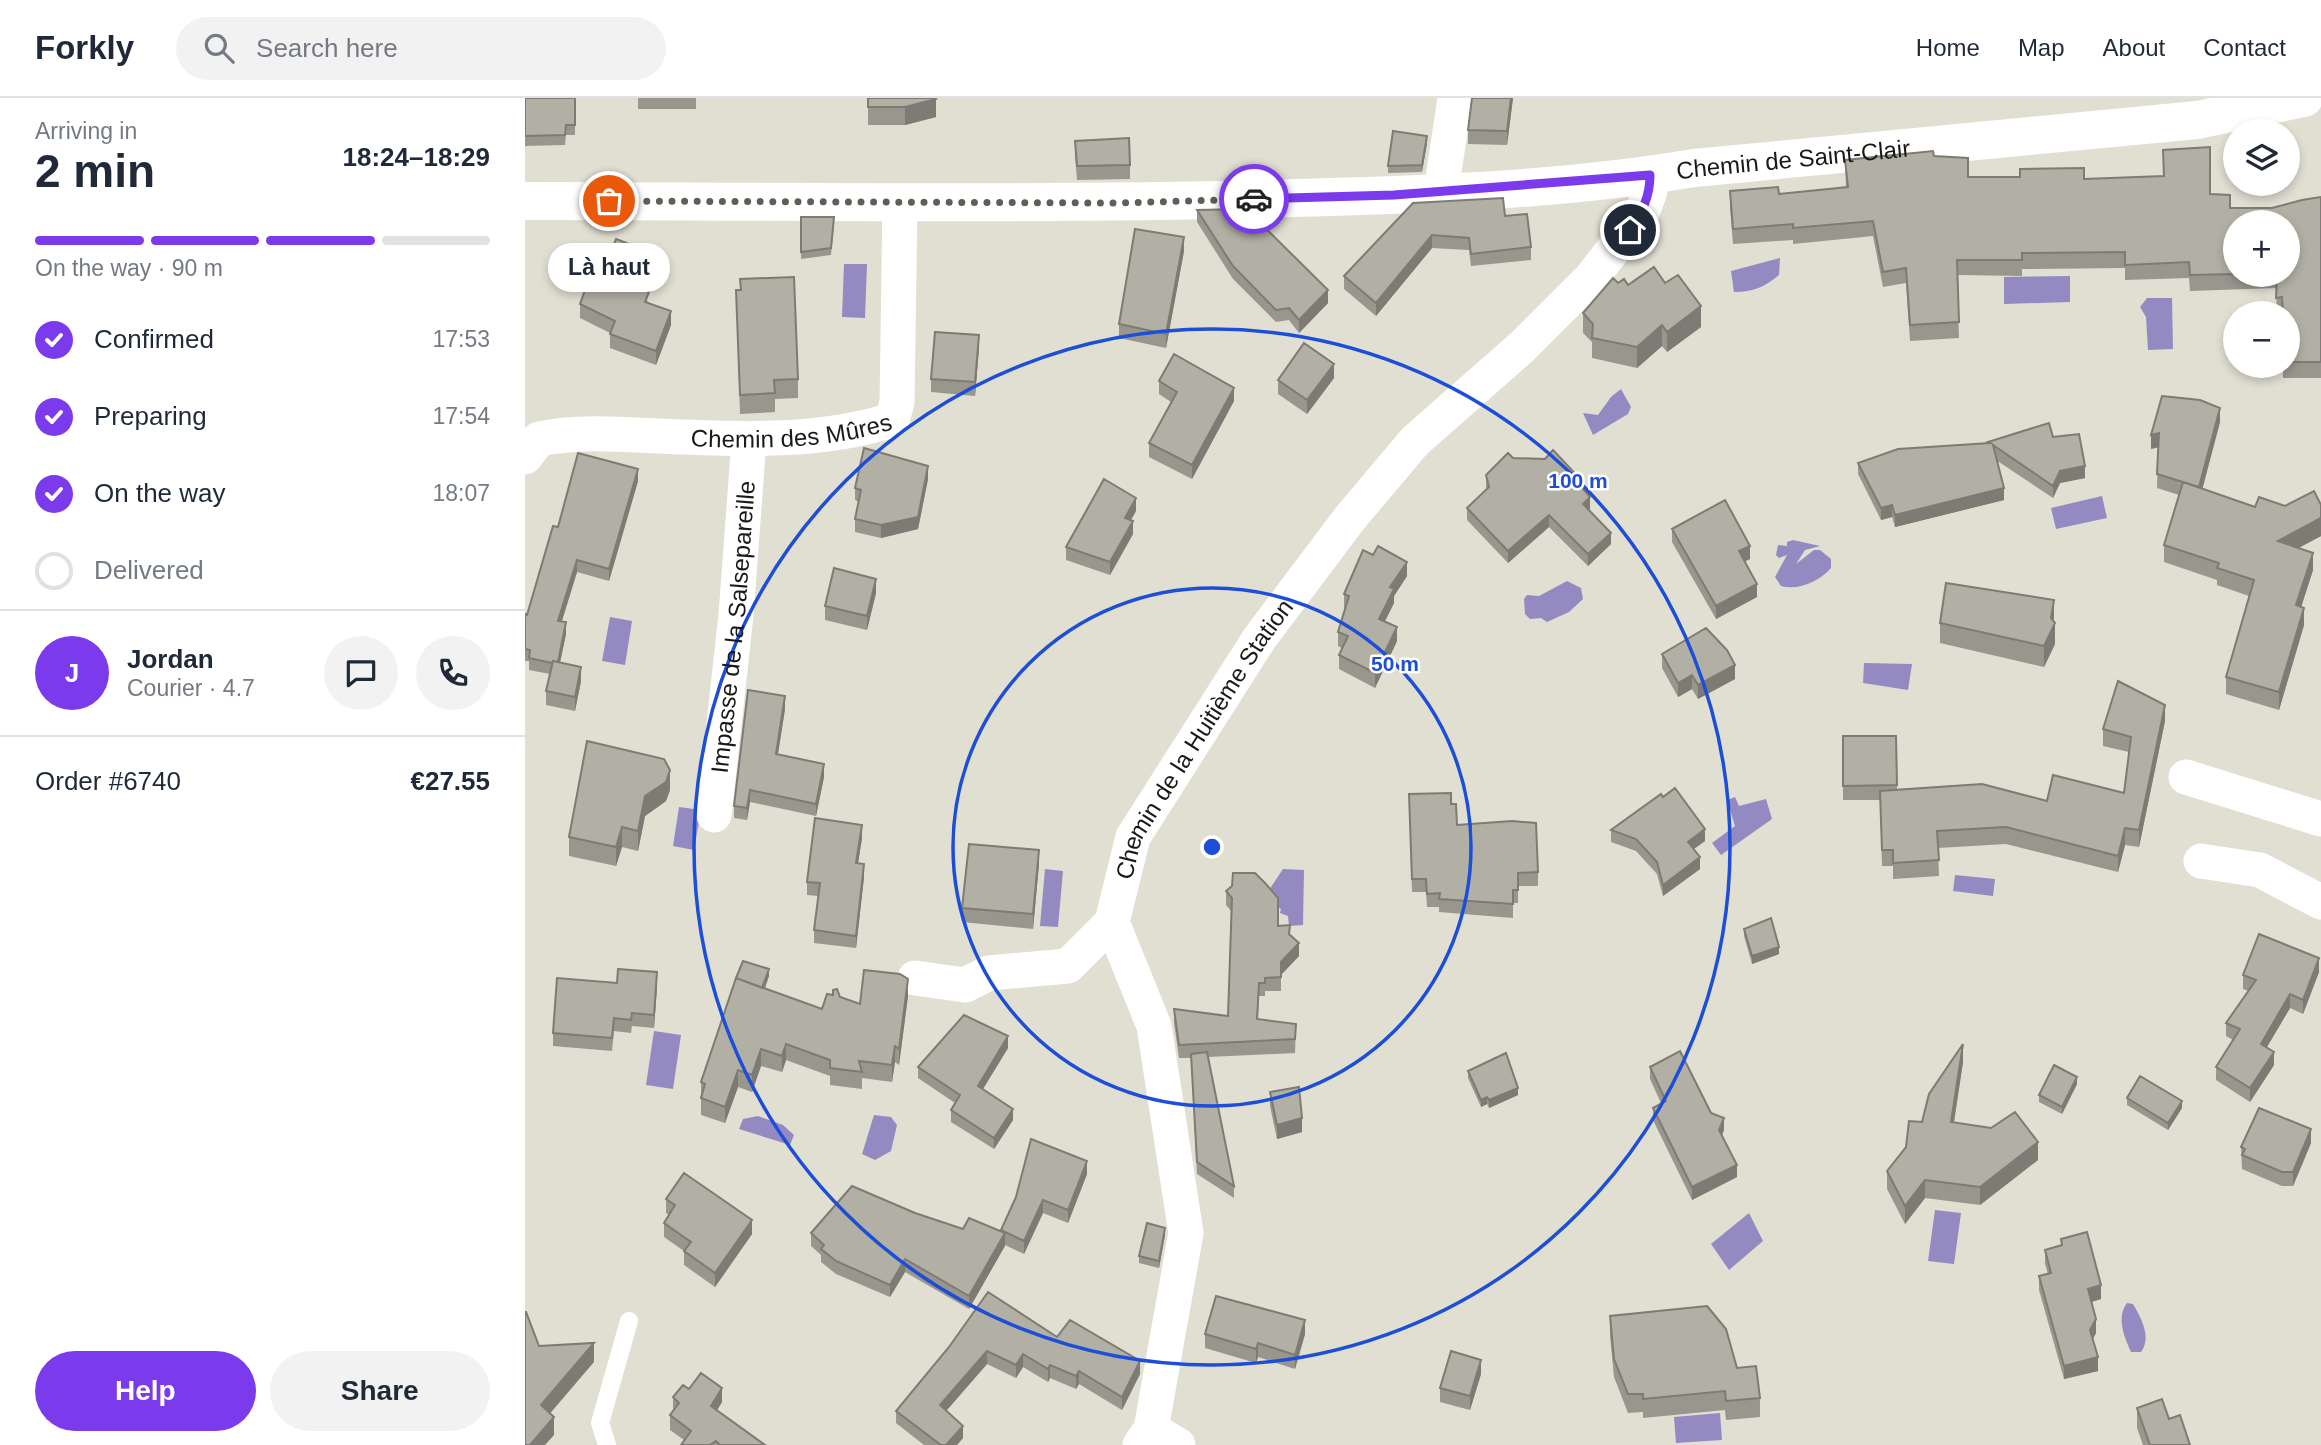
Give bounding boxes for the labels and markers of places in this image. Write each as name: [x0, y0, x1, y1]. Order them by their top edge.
pin: [579, 171, 639, 231]
pin: [1600, 200, 1660, 260]
callout: Là haut: [548, 243, 670, 292]
centre of rings: [1200, 835, 1224, 859]

